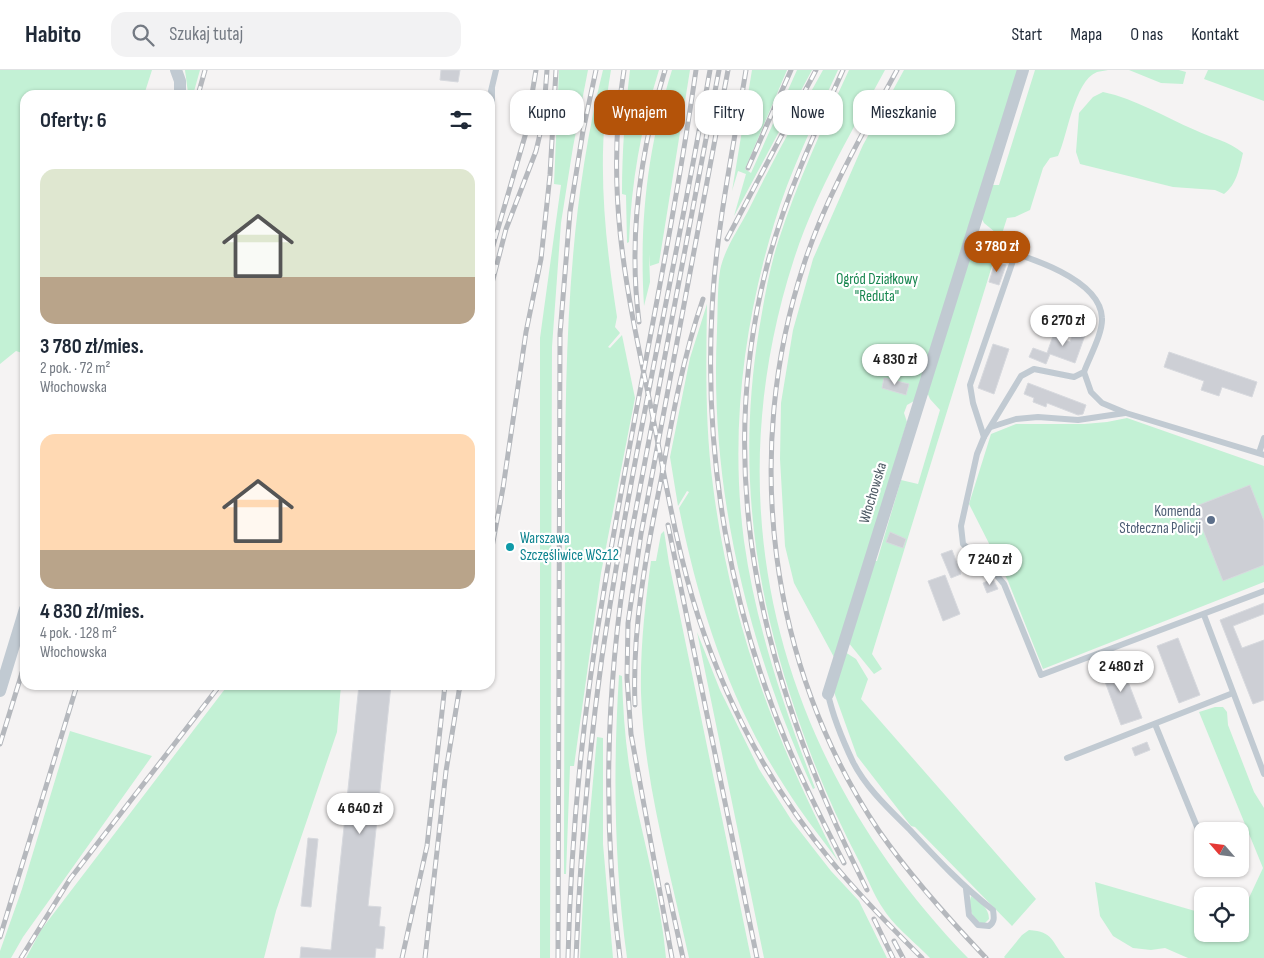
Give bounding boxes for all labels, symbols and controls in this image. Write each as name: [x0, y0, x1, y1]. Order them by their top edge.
search box: [111, 12, 461, 57]
text: Habito: [25, 20, 81, 49]
icon: search: [129, 21, 157, 49]
text: Szukaj tutaj: [169, 23, 243, 46]
text: Start: [1011, 24, 1042, 45]
text: Mapa: [1070, 24, 1102, 45]
text: O nas: [1130, 24, 1163, 45]
text: Kontakt: [1191, 24, 1239, 45]
chip: Kupno: [510, 90, 584, 135]
chip: Wynajem: [594, 90, 685, 135]
chip: Filtry: [695, 90, 763, 135]
chip: Nowe: [773, 90, 843, 135]
chip: Mieszkanie: [853, 90, 955, 135]
icon: filters: [447, 106, 475, 134]
text: Oferty: 6: [40, 108, 107, 133]
icon: home: [213, 201, 303, 291]
pin: 3 780 zł: [945, 230, 1049, 273]
text: 3 780 zł: [975, 237, 1019, 256]
park label: Ogród Działkowy "Reduta": [836, 270, 918, 306]
pin: 6 270 zł: [1011, 304, 1115, 347]
text: 6 270 zł: [1041, 311, 1085, 330]
text: 3 780 zł/mies.: [40, 334, 144, 359]
pin: 4 830 zł: [843, 344, 947, 386]
text: 4 830 zł: [873, 350, 917, 369]
text: 2 pok. · 72 m²: [40, 359, 111, 378]
text: Włochowska: [40, 378, 107, 397]
street label: Włochowska: [855, 460, 891, 526]
icon: home: [213, 466, 303, 556]
place label: Komenda Stołeczna Policji: [1119, 502, 1201, 538]
marker: Komenda Stołeczna Policji: [1205, 514, 1217, 526]
place label: Warszawa Szczęśliwice WSz12: [520, 529, 619, 565]
marker: Warszawa Szczęśliwice WSz12: [504, 541, 516, 553]
pin: 7 240 zł: [938, 544, 1042, 586]
text: 7 240 zł: [968, 550, 1012, 569]
text: 4 830 zł/mies.: [40, 599, 144, 624]
text: 4 pok. · 128 m²: [40, 624, 117, 643]
text: Włochowska: [40, 643, 107, 662]
pin: 2 480 zł: [1069, 650, 1173, 693]
text: 2 480 zł: [1099, 657, 1143, 676]
pin: 4 640 zł: [308, 792, 412, 835]
text: 4 640 zł: [338, 799, 382, 818]
north arrow: [1194, 822, 1249, 878]
map controls: [1194, 822, 1249, 942]
button: locate: [1194, 887, 1249, 942]

